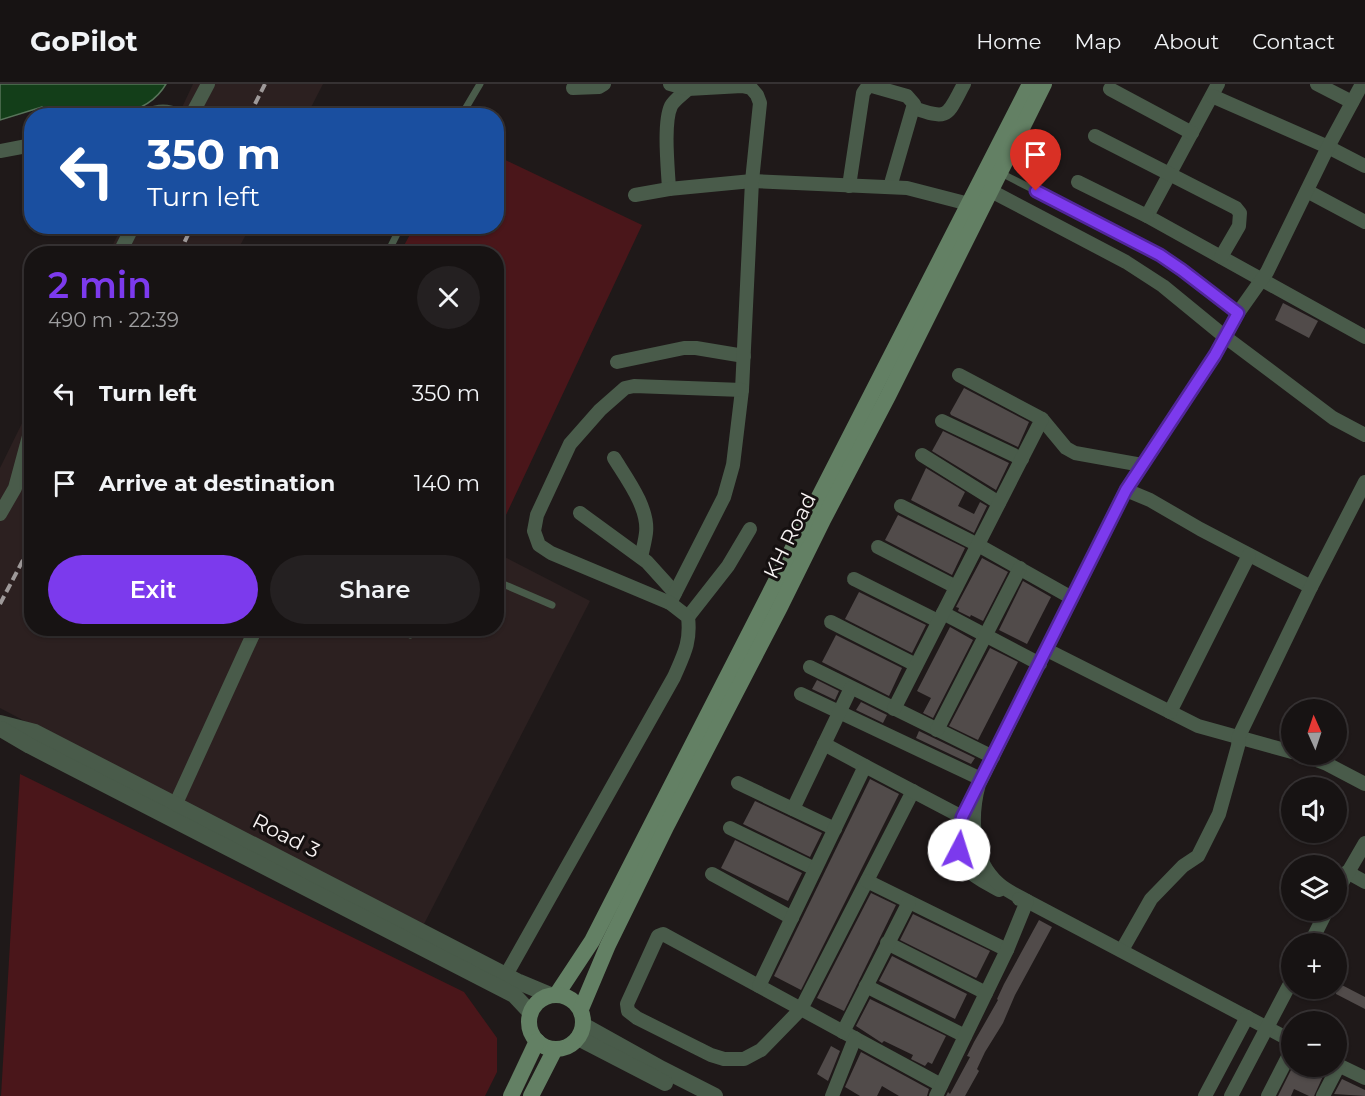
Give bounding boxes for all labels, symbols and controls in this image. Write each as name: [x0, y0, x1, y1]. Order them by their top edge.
text: GoPilot: [30, 24, 138, 58]
text: Home: [976, 29, 1041, 54]
text: Map: [1074, 29, 1121, 54]
text: About: [1154, 29, 1219, 54]
text: Contact: [1252, 29, 1335, 54]
text: 350 m: [147, 128, 281, 180]
pin: [1010, 129, 1061, 191]
icon: left: [48, 132, 126, 210]
icon: arrive: [1019, 138, 1052, 171]
text: Turn left: [147, 180, 260, 213]
text: 2 min: [48, 263, 152, 307]
button: close: [417, 266, 480, 329]
text: 490 m · 22:39: [48, 308, 179, 332]
icon: left: [48, 377, 81, 410]
text: Turn left: [99, 380, 197, 407]
text: 350 m: [412, 380, 480, 407]
icon: arrive: [48, 467, 81, 500]
text: Arrive at destination: [99, 470, 335, 497]
text: 140 m: [414, 470, 480, 497]
street label: KH Road: [758, 489, 821, 583]
button: Exit: [48, 555, 258, 624]
button: Share: [270, 555, 480, 624]
north arrow: [1281, 699, 1347, 765]
map controls: [1281, 699, 1347, 1077]
button: sound: [1281, 777, 1347, 843]
street label: Road 3: [248, 808, 324, 863]
position arrow: [927, 818, 991, 882]
button: layers: [1281, 855, 1347, 921]
button: +: [1281, 933, 1347, 999]
button: −: [1281, 1011, 1347, 1077]

